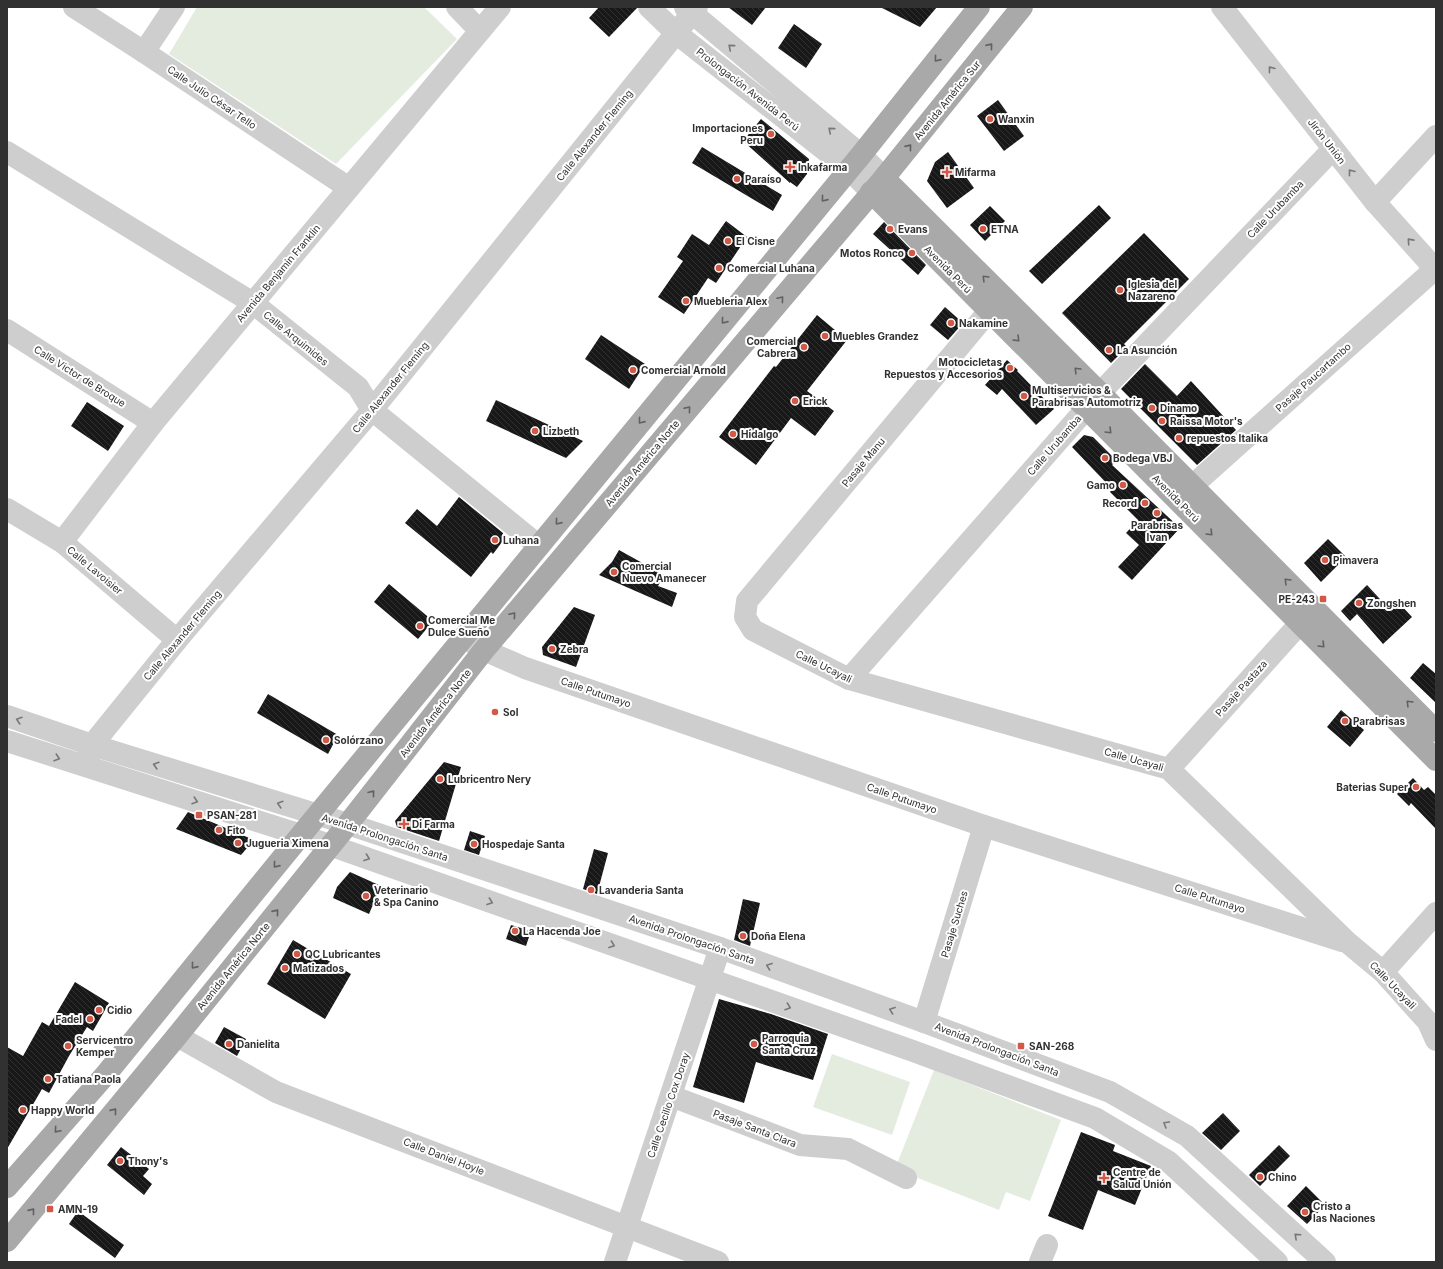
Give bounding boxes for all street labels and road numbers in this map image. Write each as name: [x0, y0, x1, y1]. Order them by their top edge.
street label: Prolongación Avenida Perú: [694, 45, 802, 133]
street label: Avenida América Sur: [911, 58, 983, 142]
street label: Calle Julio César Tello: [165, 63, 259, 131]
street label: Calle Alexander Fleming: [553, 87, 635, 183]
street label: Jirón Unión: [1306, 116, 1348, 166]
street label: Calle Urubamba: [1244, 178, 1306, 240]
street label: Avenida Benjamin Franklin: [234, 222, 322, 324]
street label: Avenida Perú: [922, 243, 974, 295]
street label: Calle Arquimides: [261, 308, 331, 368]
street label: Calle Alexander Fleming: [349, 339, 431, 435]
street label: Pasaje Paucartambo: [1273, 340, 1353, 414]
street label: Calle Victor de Broque: [32, 343, 128, 409]
street label: Calle Urubamba: [1025, 412, 1083, 478]
street label: Avenida América Norte: [602, 417, 682, 509]
street label: Pasaje Manu: [839, 435, 887, 489]
street label: Avenida Perú: [1150, 472, 1202, 524]
street label: Calle Lavoisier: [65, 543, 125, 597]
street label: Calle Alexander Fleming: [141, 587, 223, 683]
street label: Calle Ucayali: [794, 647, 854, 685]
street label: Pasaje Pastaza: [1213, 657, 1269, 719]
street label: Avenida América Norte: [397, 666, 473, 760]
street label: Calle Putumayo: [559, 674, 633, 710]
street label: Calle Ucayali: [1103, 745, 1165, 773]
street label: Calle Putumayo: [865, 780, 939, 816]
street label: Avenida Prolongación Santa: [320, 811, 450, 863]
street label: Calle Putumayo: [1173, 881, 1247, 915]
street label: Pasaje Suches: [938, 889, 970, 959]
street label: Avenida Prolongación Santa: [628, 912, 756, 966]
street label: Avenida América Norte: [194, 920, 272, 1012]
street label: Calle Ucayali: [1367, 959, 1419, 1011]
street label: Avenida Prolongación Santa: [933, 1020, 1061, 1078]
street label: Calle Cecilio Cox Doray: [644, 1050, 692, 1159]
street label: Pasaje Santa Clara: [712, 1107, 798, 1149]
street label: Calle Daniel Hoyle: [402, 1135, 486, 1177]

